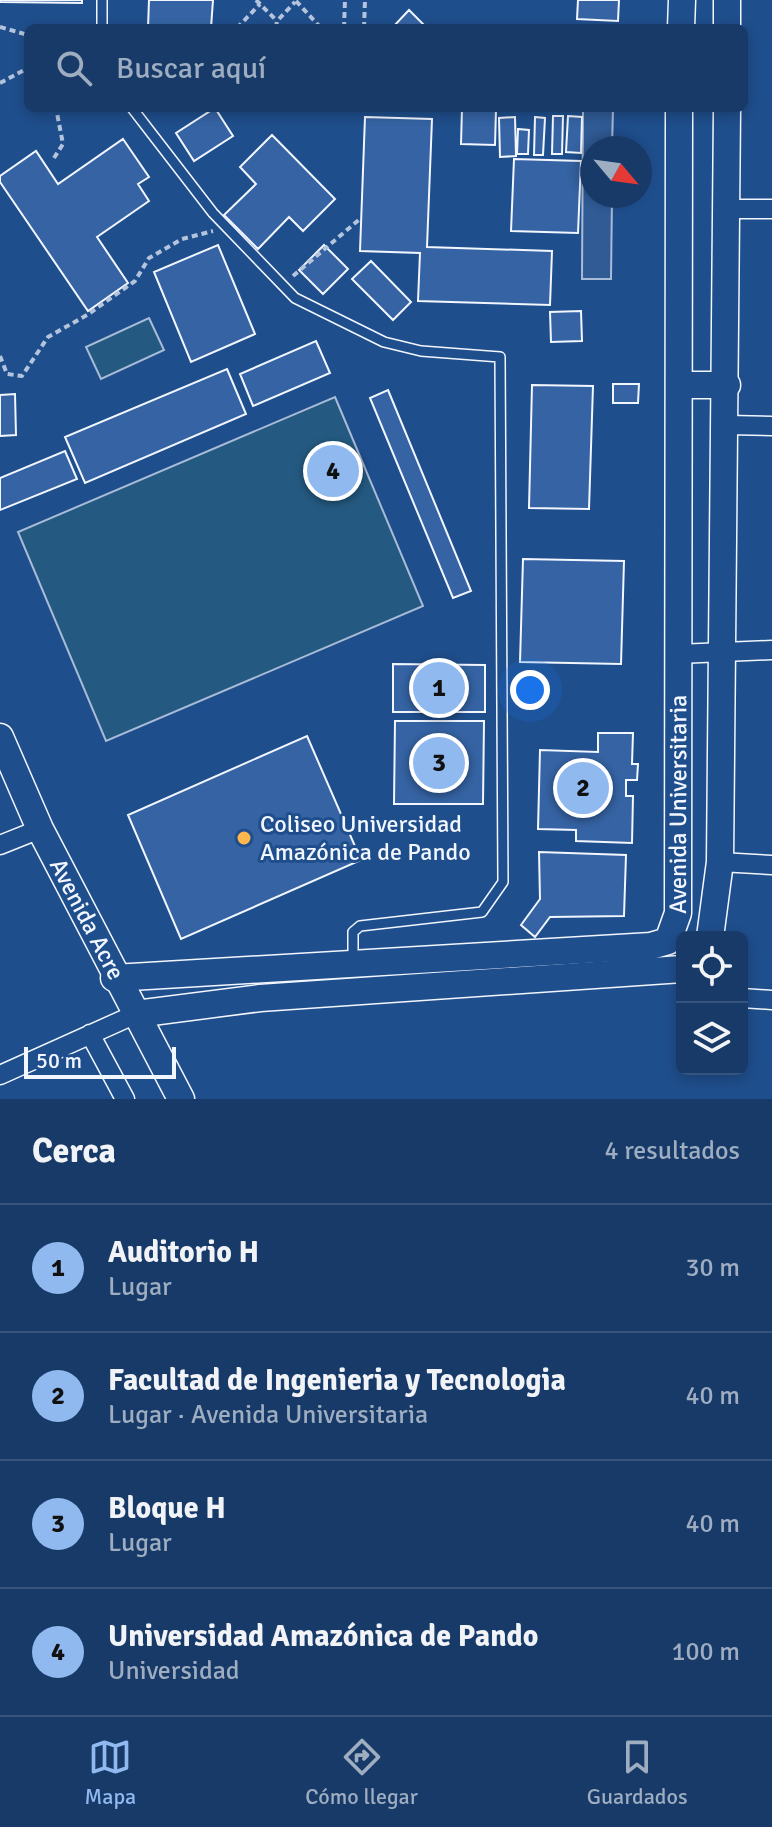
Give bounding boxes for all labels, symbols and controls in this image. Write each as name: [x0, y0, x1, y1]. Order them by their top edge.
search box: [24, 24, 748, 112]
icon: search: [52, 46, 96, 90]
text: Buscar aquí: [116, 50, 266, 87]
north arrow: [580, 136, 652, 208]
pin: 4: [307, 441, 359, 501]
pin: 1: [413, 658, 465, 718]
your location: [510, 670, 550, 710]
street label: Avenida Universitaria: [663, 695, 693, 914]
pin: 3: [413, 733, 465, 793]
pin: 2: [557, 758, 609, 818]
place label: Coliseo Universidad Amazónica de Pando: [260, 809, 471, 867]
marker: Coliseo Universidad Amazónica de Pando: [235, 829, 253, 847]
street label: Avenida Acre: [43, 853, 131, 985]
map controls: [676, 931, 748, 1075]
button: locate: [676, 931, 748, 1003]
button: layers: [676, 1003, 748, 1075]
scale bar: [24, 1043, 176, 1079]
text: 50 m: [36, 1047, 82, 1074]
text: Cerca: [32, 1130, 116, 1172]
text: 4 resultados: [604, 1135, 740, 1167]
text: Auditorio H: [108, 1234, 259, 1271]
text: 1: [51, 1252, 65, 1284]
text: 30 m: [685, 1252, 740, 1284]
text: Lugar: [108, 1271, 172, 1303]
text: Facultad de Ingenieria y Tecnologia: [108, 1362, 566, 1399]
text: 2: [51, 1380, 65, 1412]
text: 40 m: [685, 1380, 740, 1412]
text: Lugar · Avenida Universitaria: [108, 1399, 428, 1431]
text: Bloque H: [108, 1490, 226, 1527]
text: 3: [51, 1508, 65, 1540]
text: 40 m: [685, 1508, 740, 1540]
text: Lugar: [108, 1527, 172, 1559]
text: Universidad Amazónica de Pando: [108, 1618, 538, 1655]
text: 4: [51, 1636, 65, 1668]
text: 100 m: [671, 1636, 740, 1668]
text: Universidad: [108, 1655, 240, 1687]
tab: Mapa: [84, 1735, 136, 1810]
tab: Cómo llegar: [305, 1735, 418, 1810]
tab: Guardados: [587, 1735, 688, 1810]

